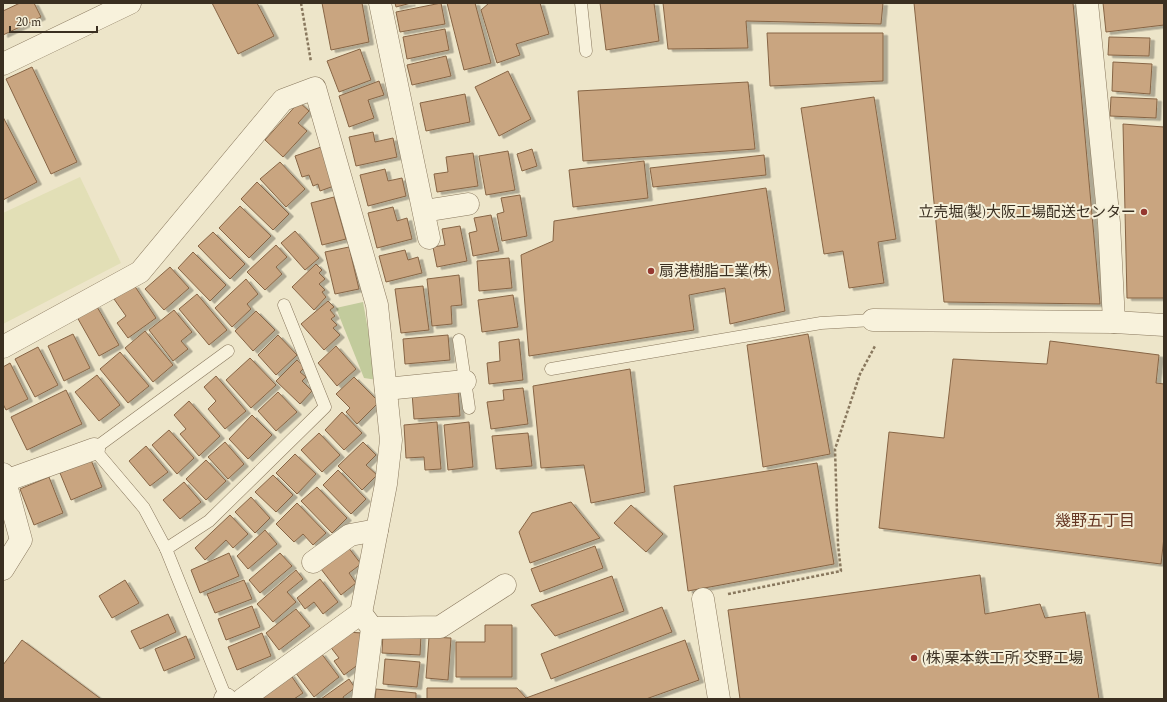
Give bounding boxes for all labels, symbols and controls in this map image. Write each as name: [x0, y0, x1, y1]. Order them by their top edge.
scale bar: [10, 8, 97, 34]
text: 20 m: [16, 13, 41, 32]
place label: 立売堀(製)大阪工場配送センター: [918, 201, 1136, 224]
marker: 立売堀(製)大阪工場配送センター: [1139, 207, 1149, 217]
place label: 扇港樹脂工業(株): [659, 260, 772, 283]
marker: 扇港樹脂工業(株): [646, 266, 656, 276]
district label: 幾野五丁目: [1055, 509, 1135, 533]
place label: (株)栗本鉄工所 交野工場: [922, 647, 1083, 670]
marker: (株)栗本鉄工所 交野工場: [909, 653, 919, 663]

